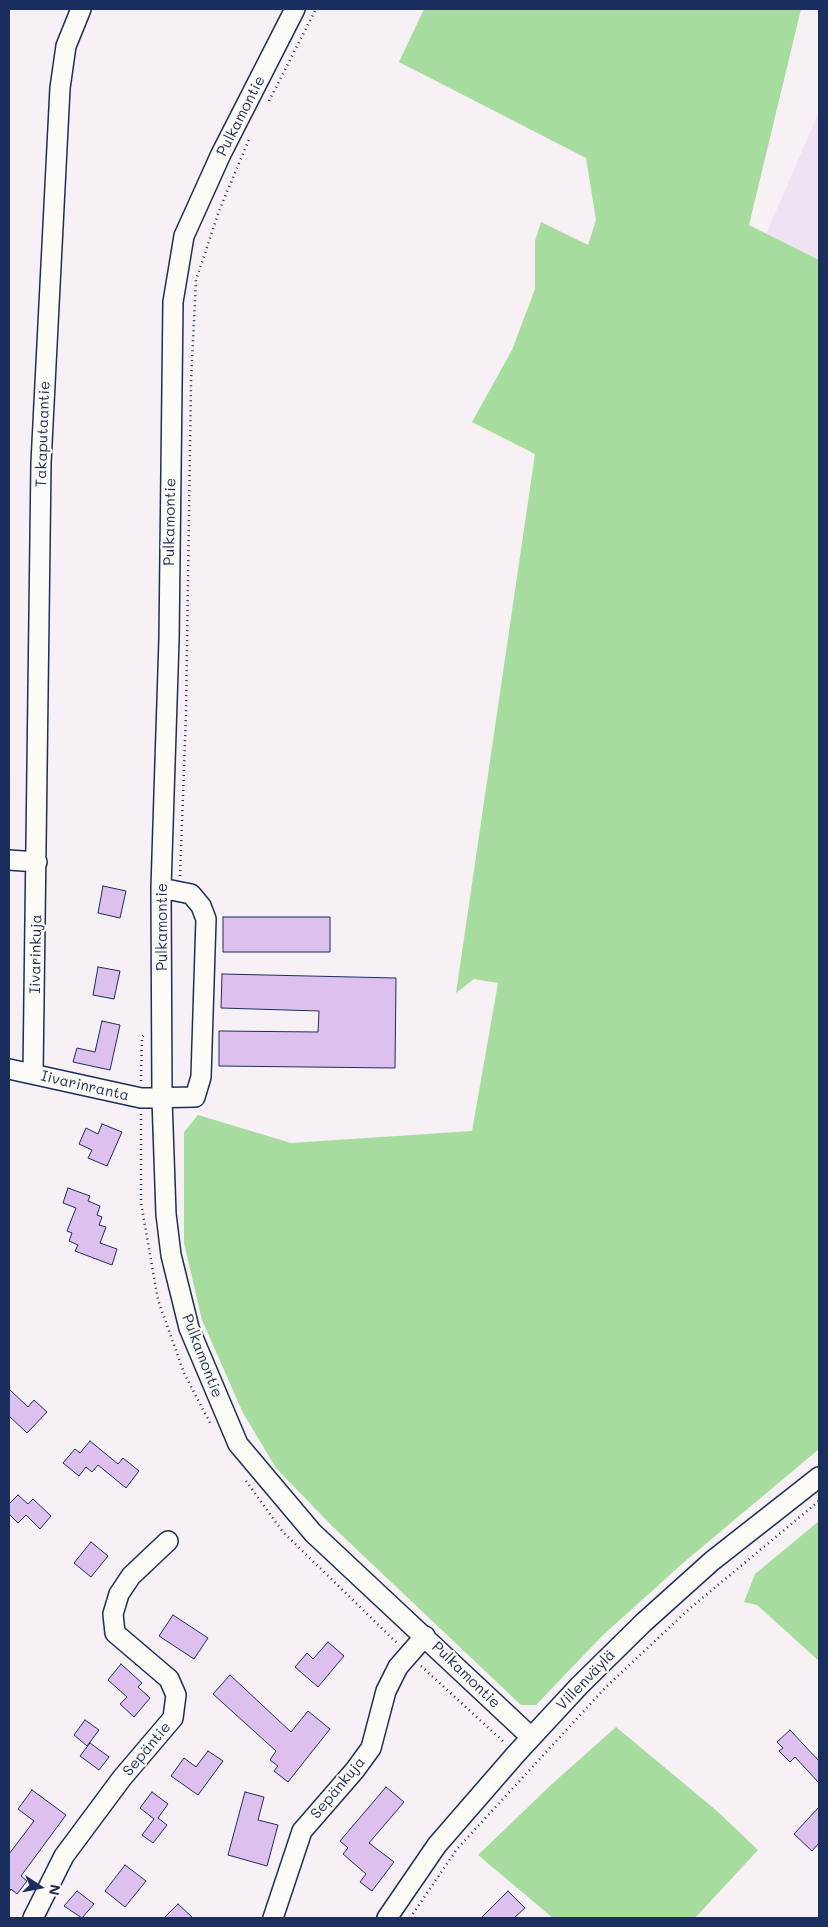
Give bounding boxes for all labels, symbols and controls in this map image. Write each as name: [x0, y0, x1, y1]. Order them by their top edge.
street label: Pulkamontie: [213, 73, 269, 159]
street label: Takaputaantie: [32, 380, 54, 488]
street label: Pulkamontie: [160, 478, 180, 566]
street label: Pulkamontie: [153, 883, 171, 971]
street label: Iivarinkuja: [26, 914, 46, 994]
street label: Iivarinranta: [39, 1067, 131, 1105]
street label: Pulkamontie: [178, 1312, 226, 1400]
street label: Pulkamontie: [428, 1638, 504, 1712]
street label: Villenväylä: [553, 1646, 619, 1714]
street label: Sepäntie: [119, 1718, 175, 1780]
street label: Sepänkuja: [307, 1753, 369, 1823]
north arrow: [15, 1862, 65, 1912]
text: N: [45, 1883, 66, 1897]

